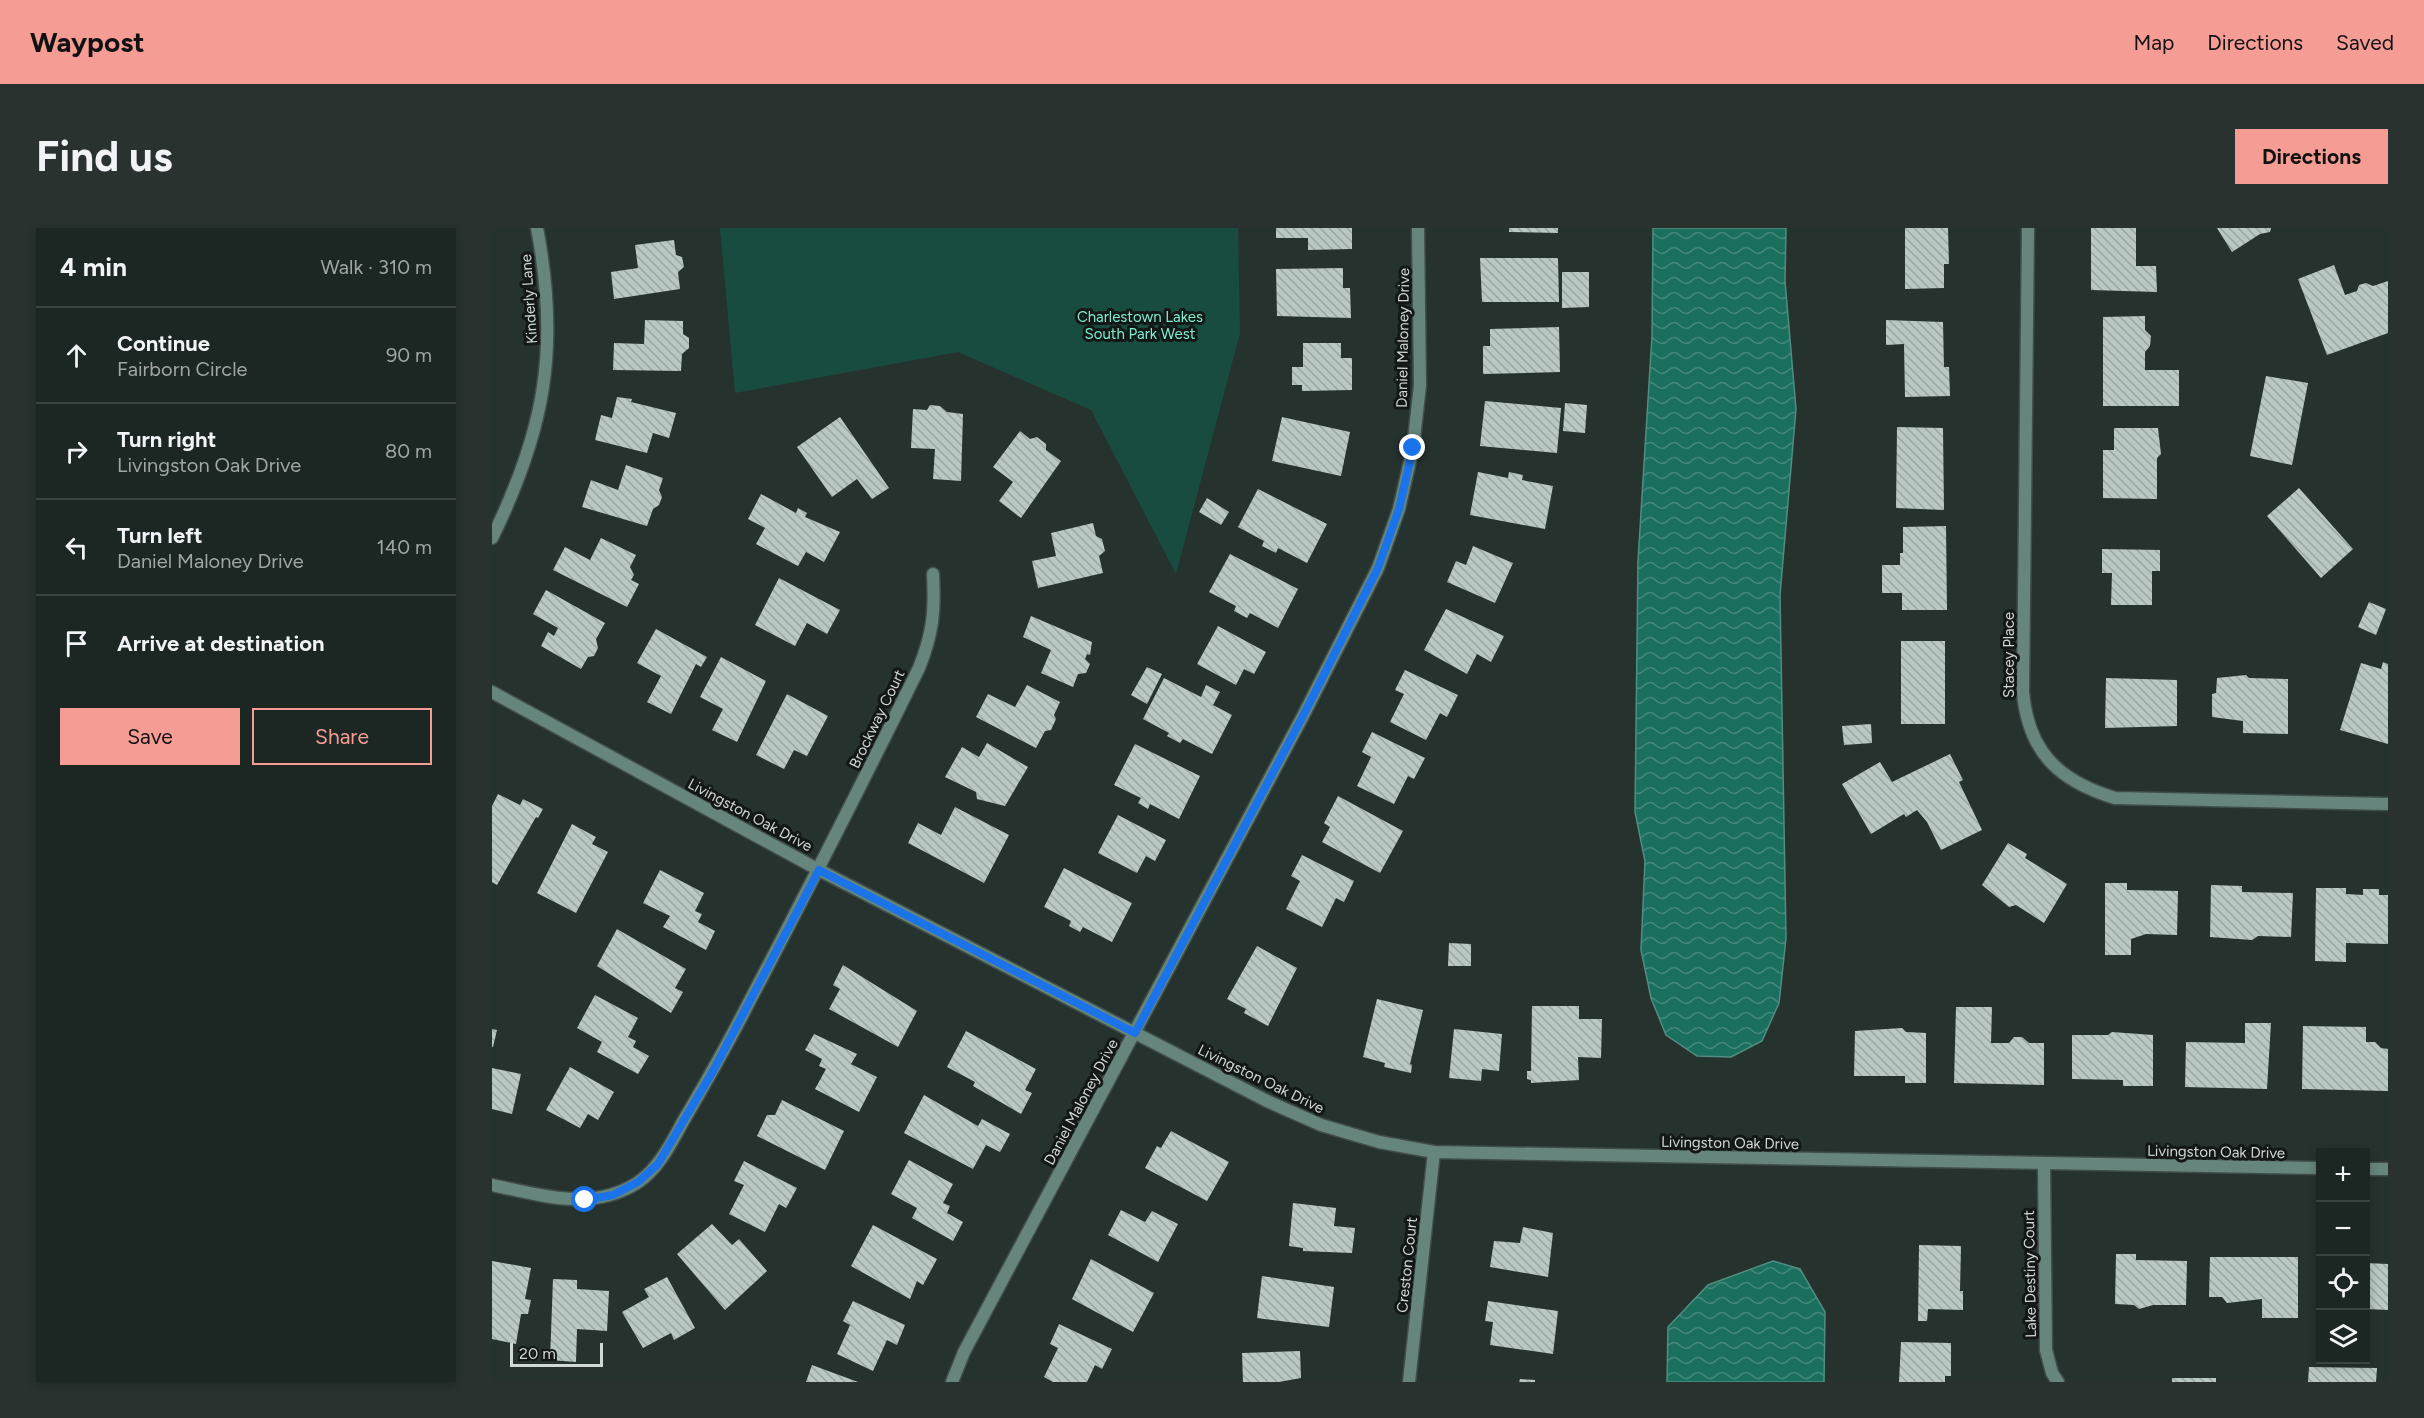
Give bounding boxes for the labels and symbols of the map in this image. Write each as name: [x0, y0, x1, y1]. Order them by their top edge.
street label: Kinderly Lane: [517, 253, 541, 345]
street label: Daniel Maloney Drive: [1393, 268, 1413, 408]
park label: Charlestown Lakes South Park West: [1077, 308, 1203, 343]
route end: [1399, 434, 1425, 460]
street label: Stacey Place: [2000, 612, 2018, 698]
street label: Brockway Court: [845, 666, 909, 771]
street label: Livingston Oak Drive: [685, 775, 815, 855]
street label: Daniel Maloney Drive: [1040, 1036, 1122, 1168]
street label: Livingston Oak Drive: [1195, 1041, 1327, 1117]
street label: Livingston Oak Drive: [1661, 1133, 1799, 1153]
street label: Livingston Oak Drive: [2147, 1142, 2285, 1162]
route start: [571, 1186, 597, 1212]
street label: Lake Destiny Court: [2020, 1210, 2040, 1338]
street label: Creston Court: [1393, 1216, 1421, 1314]
scale bar: [510, 1340, 603, 1368]

